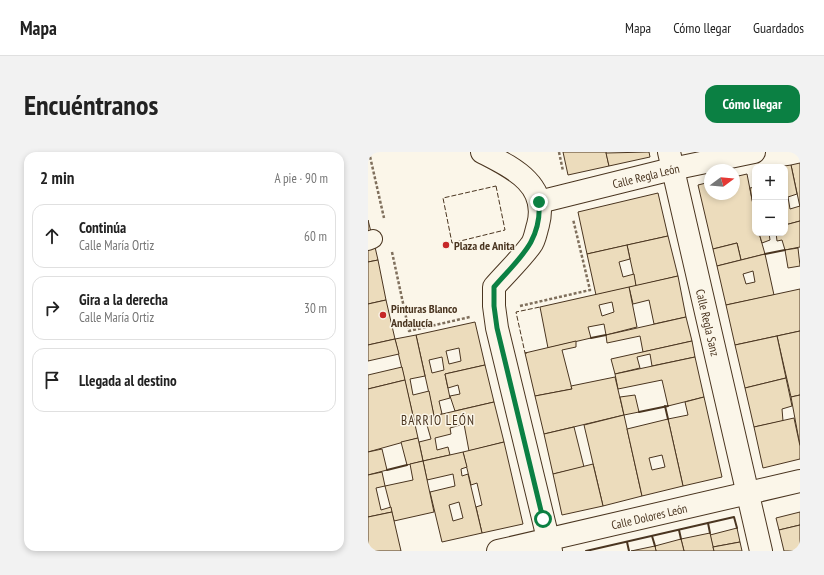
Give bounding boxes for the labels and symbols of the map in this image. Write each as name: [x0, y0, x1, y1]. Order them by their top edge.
street label: Calle Regla León: [611, 160, 681, 191]
north arrow: [704, 164, 740, 200]
route end: [530, 193, 548, 211]
place label: Plaza de Anita: [454, 238, 515, 253]
marker: Plaza de Anita: [441, 240, 451, 250]
street label: Calle Regla Sanz: [693, 288, 723, 358]
place label: Pinturas Blanco Andalucía: [390, 301, 458, 330]
marker: Pinturas Blanco Andalucía: [378, 310, 388, 320]
district label: BARRIO LEÓN: [401, 412, 475, 429]
street label: Calle Dolores León: [610, 500, 688, 532]
route start: [534, 510, 552, 528]

